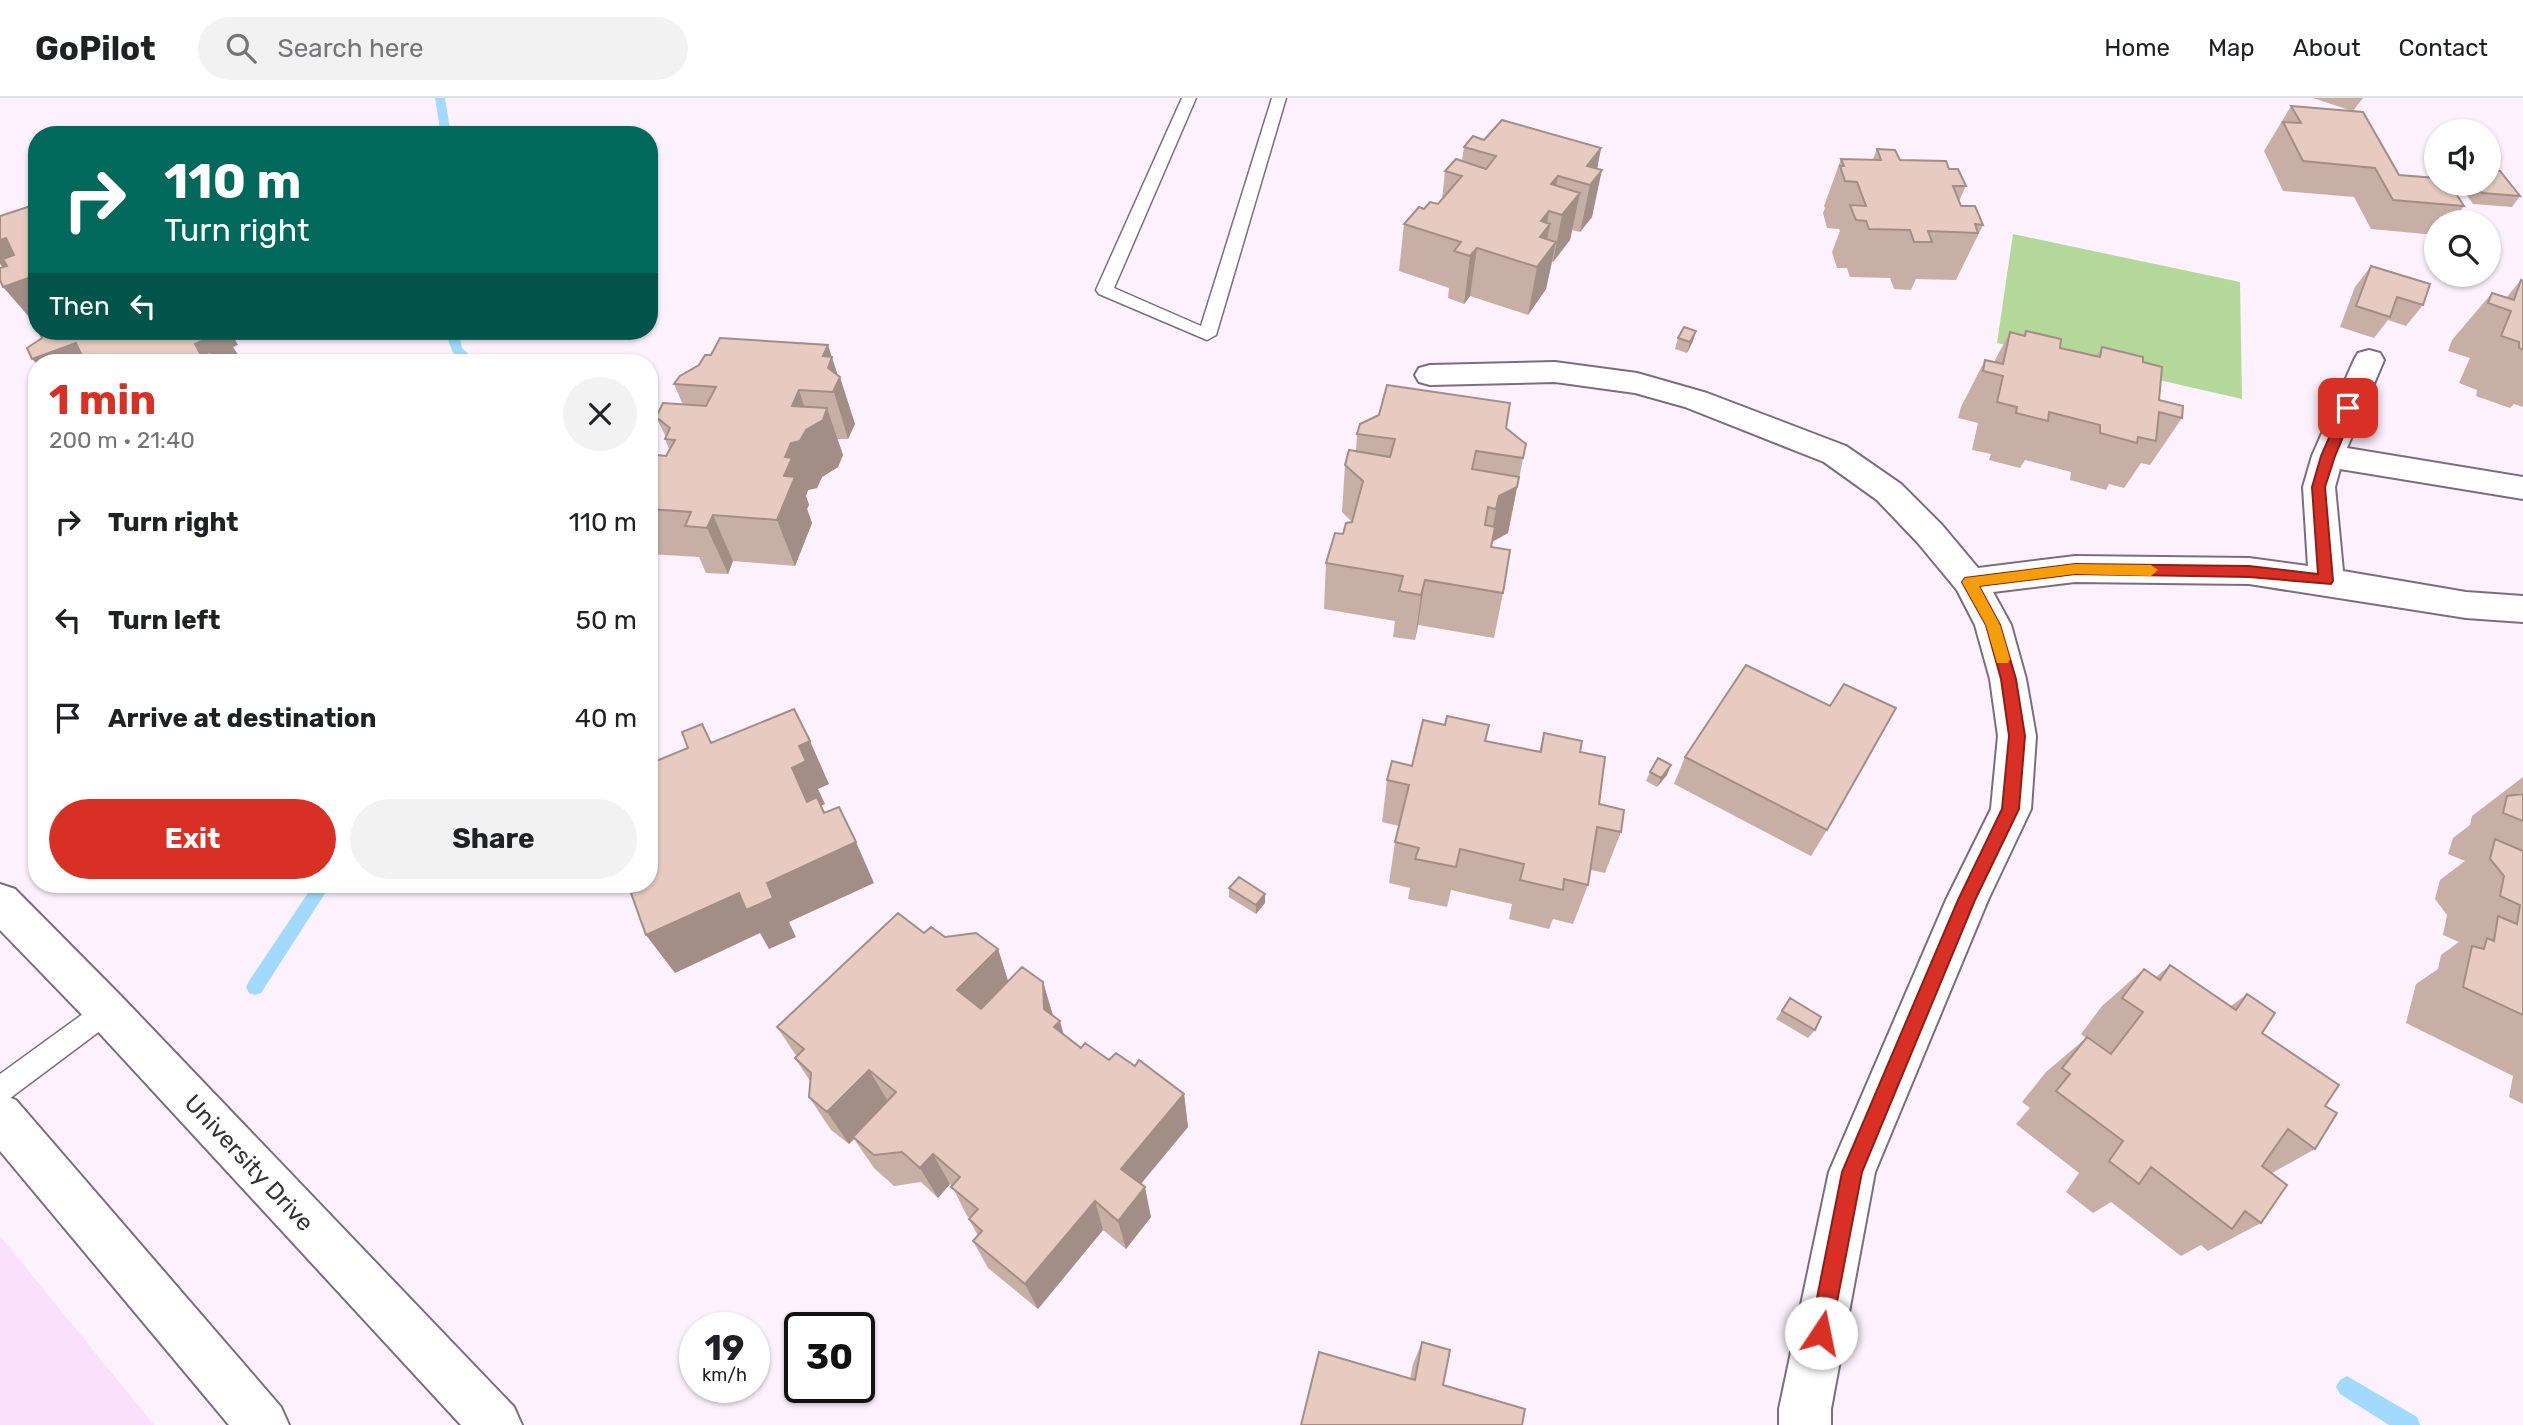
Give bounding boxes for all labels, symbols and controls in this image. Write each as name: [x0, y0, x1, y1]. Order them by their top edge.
search box: [198, 17, 688, 80]
text: GoPilot: [35, 29, 156, 68]
icon: search: [222, 29, 260, 67]
text: Search here: [278, 33, 423, 64]
text: Home: [2104, 34, 2170, 62]
text: Map: [2208, 34, 2255, 62]
text: About: [2293, 34, 2361, 62]
text: Contact: [2399, 34, 2488, 62]
map controls: [2424, 119, 2501, 287]
button: sound: [2424, 119, 2501, 196]
text: 110 m: [164, 152, 301, 210]
icon: right: [49, 154, 140, 245]
button: search: [2424, 210, 2501, 287]
text: Turn right: [164, 211, 309, 249]
icon: left: [124, 287, 162, 325]
text: Then: [49, 291, 110, 322]
text: 1 min: [49, 375, 156, 425]
button: close: [563, 377, 637, 451]
pin: [2318, 378, 2378, 438]
icon: arrive: [2329, 389, 2367, 427]
text: 200 m · 21:40: [49, 426, 195, 454]
icon: right: [49, 503, 87, 541]
text: Turn right: [108, 507, 238, 538]
text: 110 m: [569, 507, 637, 538]
icon: left: [49, 601, 87, 639]
text: Turn left: [108, 605, 220, 636]
text: 50 m: [576, 605, 637, 636]
icon: arrive: [49, 699, 87, 737]
text: Arrive at destination: [108, 703, 376, 734]
text: 40 m: [575, 703, 637, 734]
button: Exit: [49, 799, 336, 879]
button: Share: [350, 799, 637, 879]
street label: University Drive: [179, 1089, 319, 1237]
position arrow: [1784, 1296, 1858, 1370]
speed limit sign: 30: [784, 1312, 875, 1403]
text: 19: [705, 1327, 744, 1369]
text: km/h: [702, 1364, 747, 1386]

